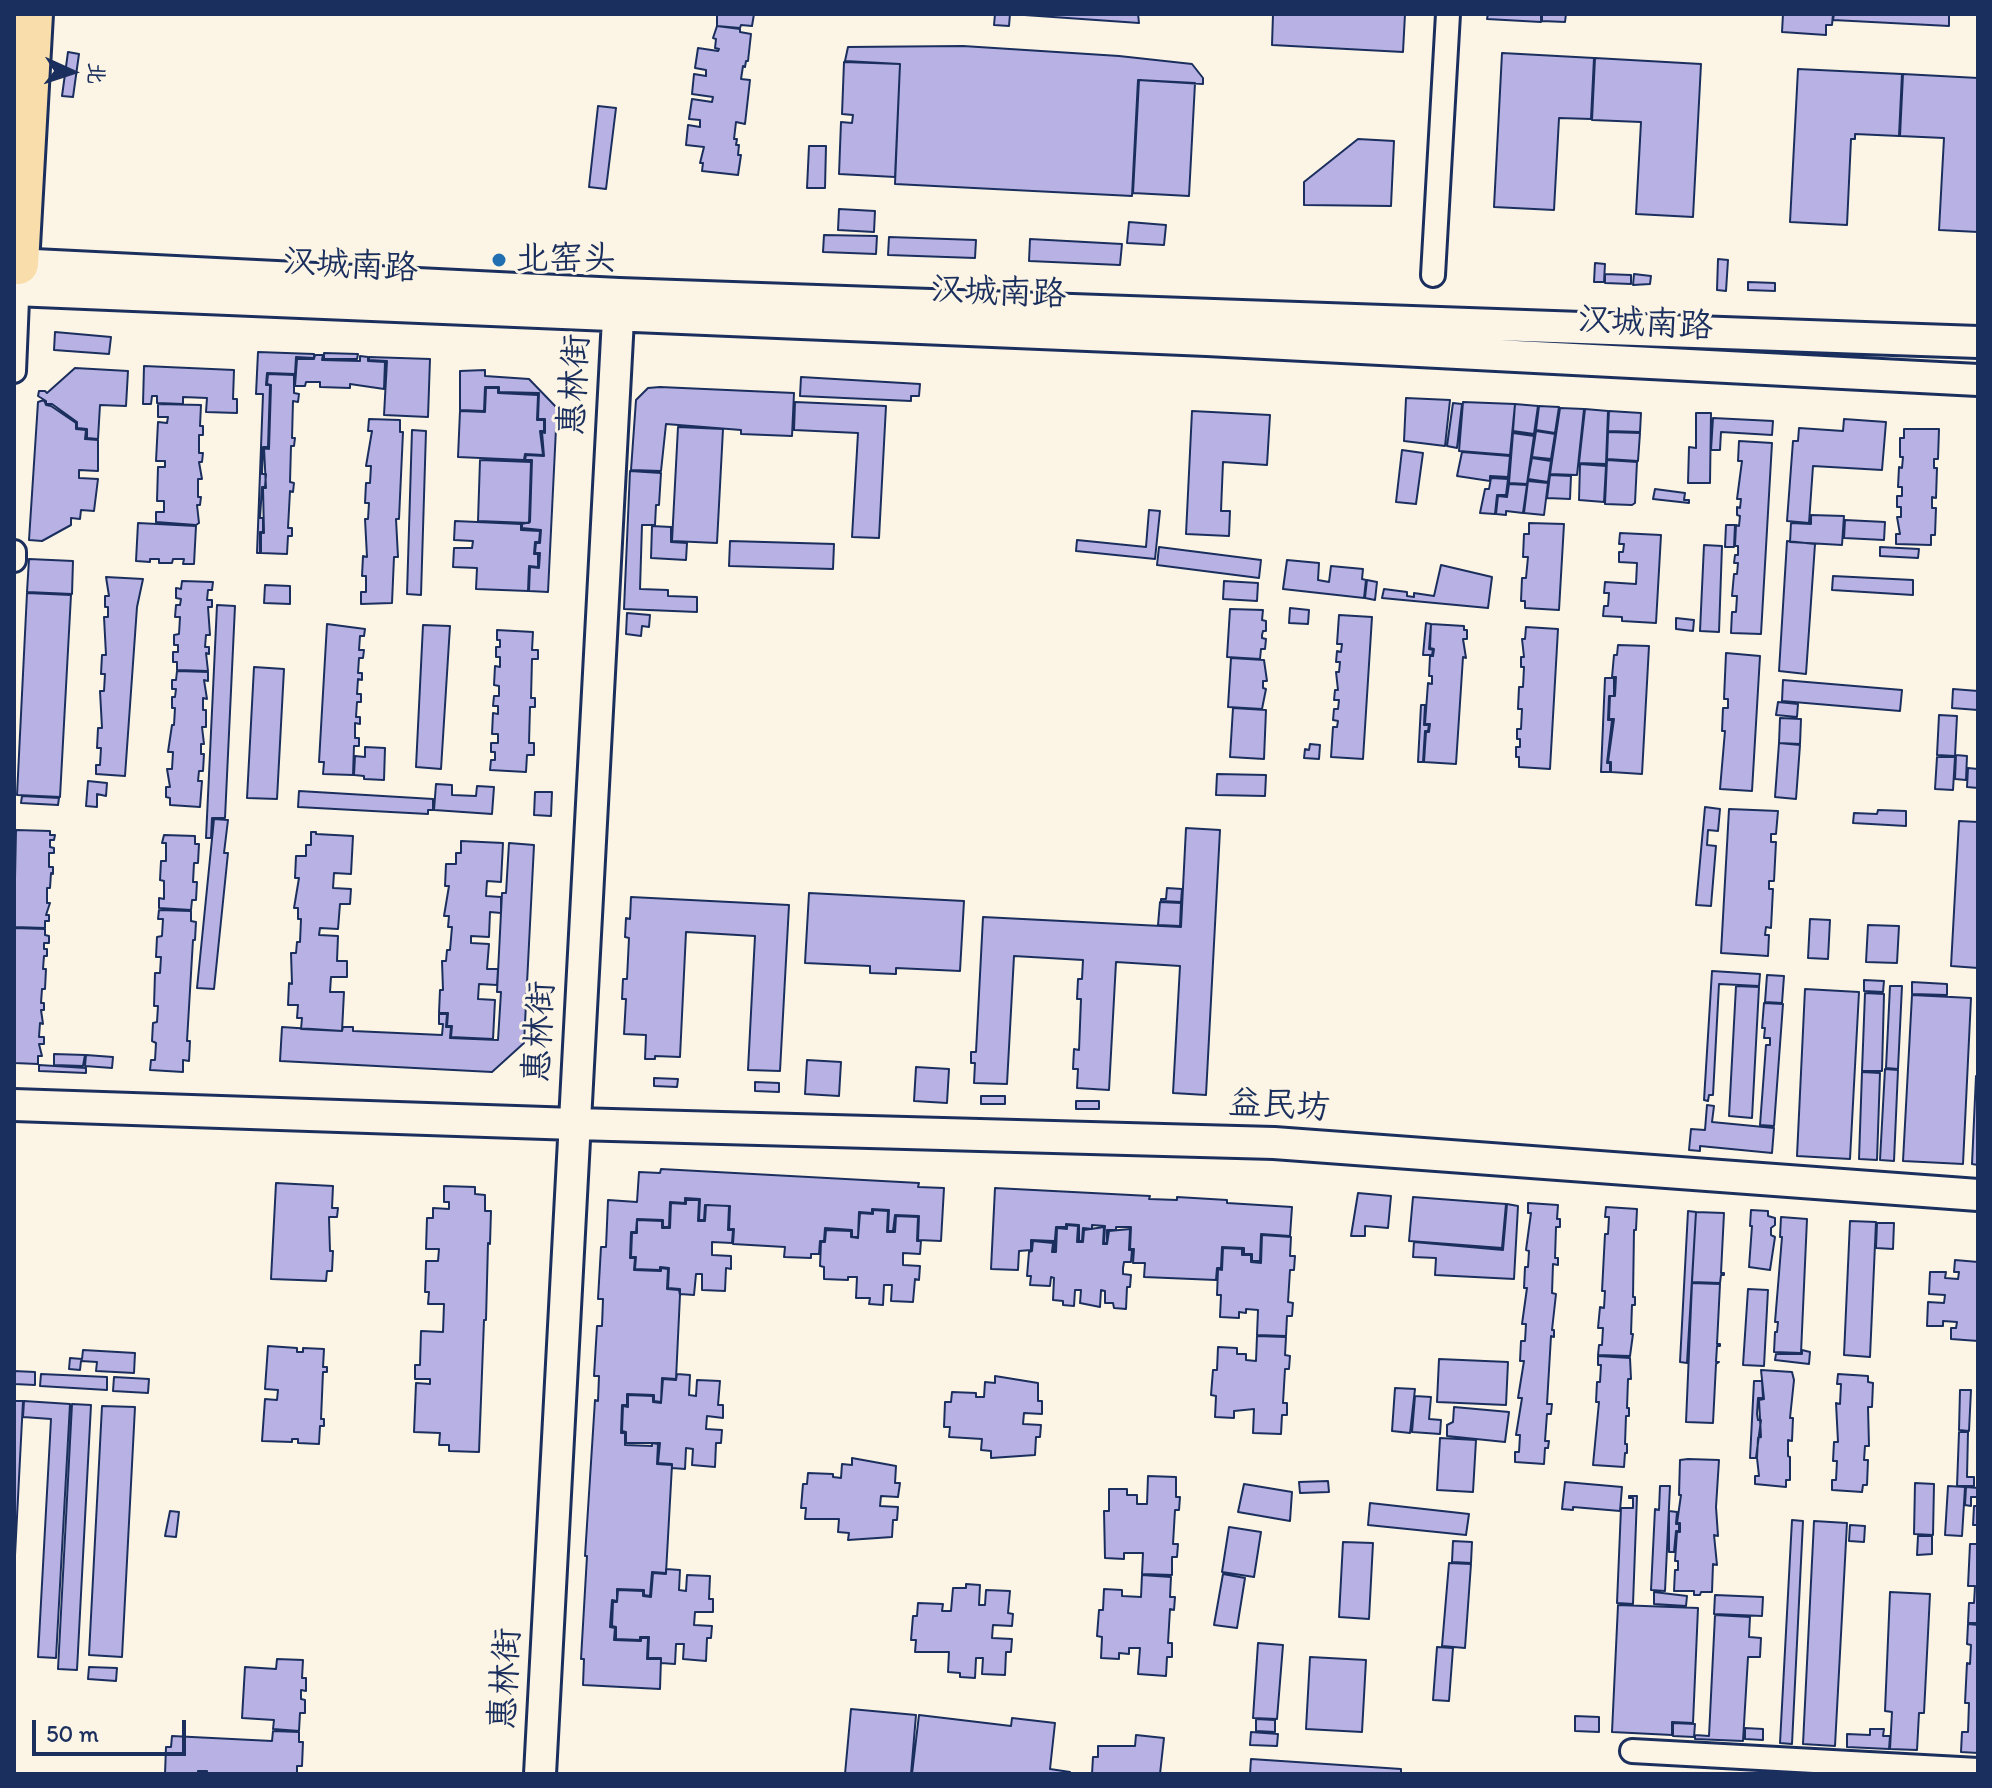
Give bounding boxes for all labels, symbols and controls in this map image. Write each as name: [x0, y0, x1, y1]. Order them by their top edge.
north arrow: [32, 32, 112, 112]
text: 北: [82, 62, 111, 85]
place label: 北窑头: [515, 240, 617, 280]
street label: 汉城南路: [281, 243, 419, 291]
marker: 北窑头: [490, 251, 508, 269]
street label: 汉城南路: [929, 271, 1067, 317]
street label: 汉城南路: [1576, 301, 1714, 349]
street label: 惠林街: [553, 333, 599, 437]
street label: 惠林街: [518, 980, 564, 1084]
street label: 益民坊: [1227, 1084, 1331, 1130]
street label: 惠林街: [484, 1627, 530, 1731]
scale bar: [36, 1704, 190, 1754]
text: 50 m: [46, 1719, 99, 1748]

